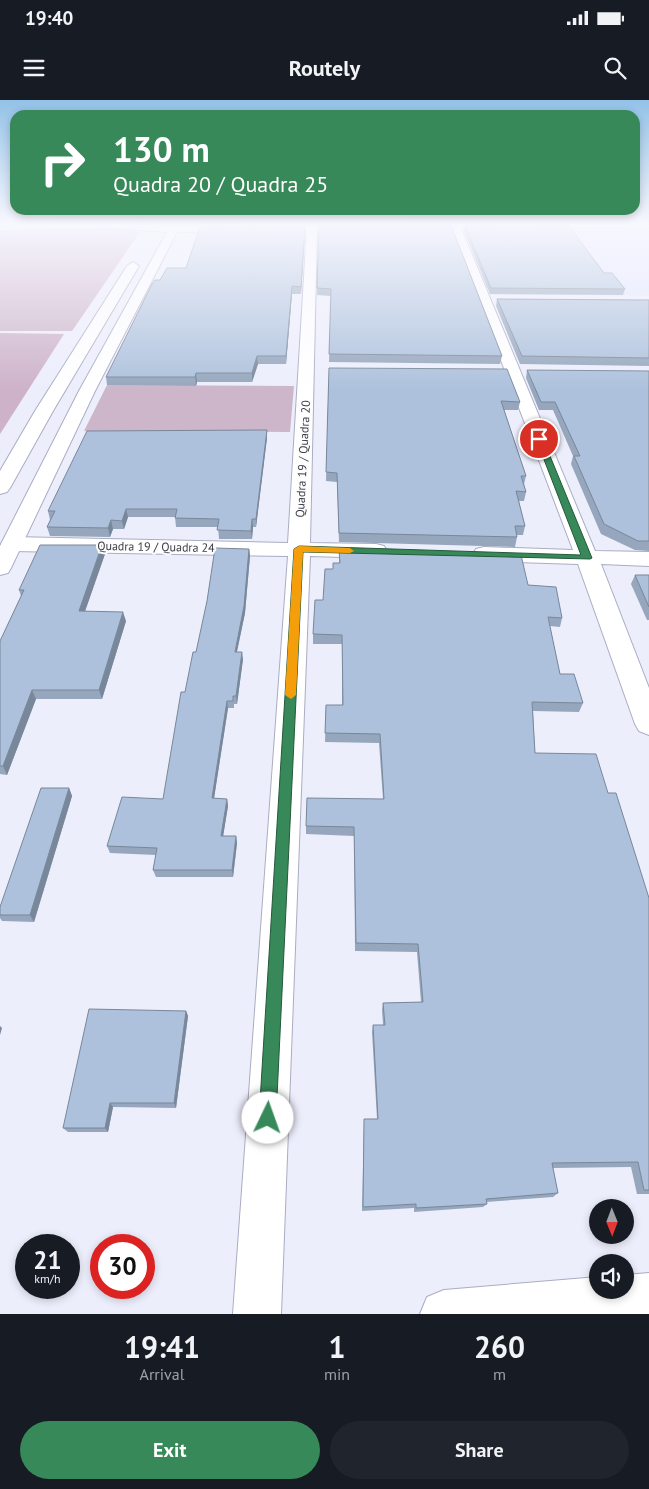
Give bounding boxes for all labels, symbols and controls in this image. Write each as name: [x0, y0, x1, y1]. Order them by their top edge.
text: 19:40: [25, 6, 73, 30]
icon: menu: [20, 54, 48, 82]
text: Routely: [289, 54, 360, 82]
icon: search: [601, 54, 629, 82]
text: 130 m: [113, 126, 210, 172]
icon: right: [30, 130, 95, 195]
text: Quadra 20 / Quadra 25: [113, 170, 328, 198]
street label: Quadra 19 / Quadra 20: [292, 399, 313, 518]
pin: [518, 418, 560, 460]
icon: arrive: [525, 425, 553, 453]
street label: Quadra 19 / Quadra 24: [97, 538, 215, 555]
position arrow: [241, 1091, 293, 1143]
north arrow: [589, 1199, 634, 1244]
map controls: [589, 1199, 634, 1299]
speed limit sign: 30: [90, 1234, 155, 1299]
text: 21: [33, 1244, 62, 1276]
button: sound: [589, 1254, 634, 1299]
text: km/h: [34, 1271, 61, 1286]
text: 19:41: [124, 1327, 200, 1366]
text: 1: [329, 1327, 346, 1366]
text: 260: [474, 1327, 525, 1366]
text: Arrival: [140, 1364, 184, 1384]
text: min: [324, 1364, 350, 1384]
text: m: [493, 1364, 506, 1384]
button: Exit: [20, 1421, 320, 1479]
button: Share: [330, 1421, 629, 1479]

